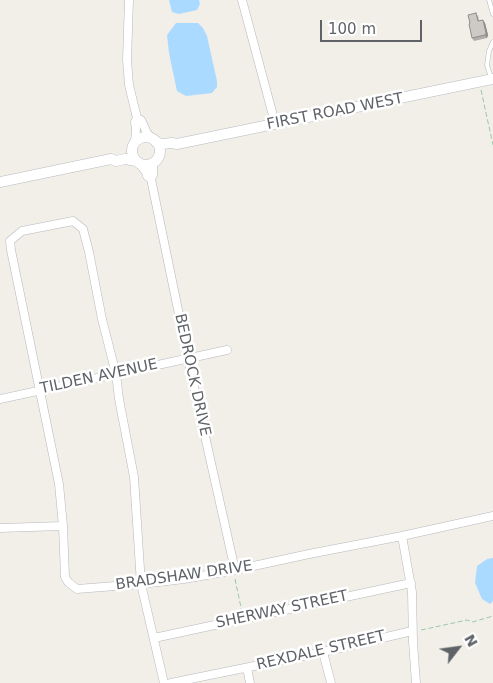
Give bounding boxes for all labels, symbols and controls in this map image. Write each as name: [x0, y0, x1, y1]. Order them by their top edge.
scale bar: [323, 10, 426, 42]
text: 100 m: [328, 20, 376, 38]
street label: FIRST ROAD WEST: [265, 90, 405, 134]
street label: BEDROCK DRIVE: [170, 312, 214, 438]
street label: TILDEN AVENUE: [39, 356, 159, 398]
street label: BRADSHAW DRIVE: [114, 557, 254, 595]
street label: SHERWAY STREET: [214, 587, 350, 633]
north arrow: [433, 623, 483, 673]
street label: REXDALE STREET: [255, 627, 387, 675]
text: N: [461, 631, 481, 650]

